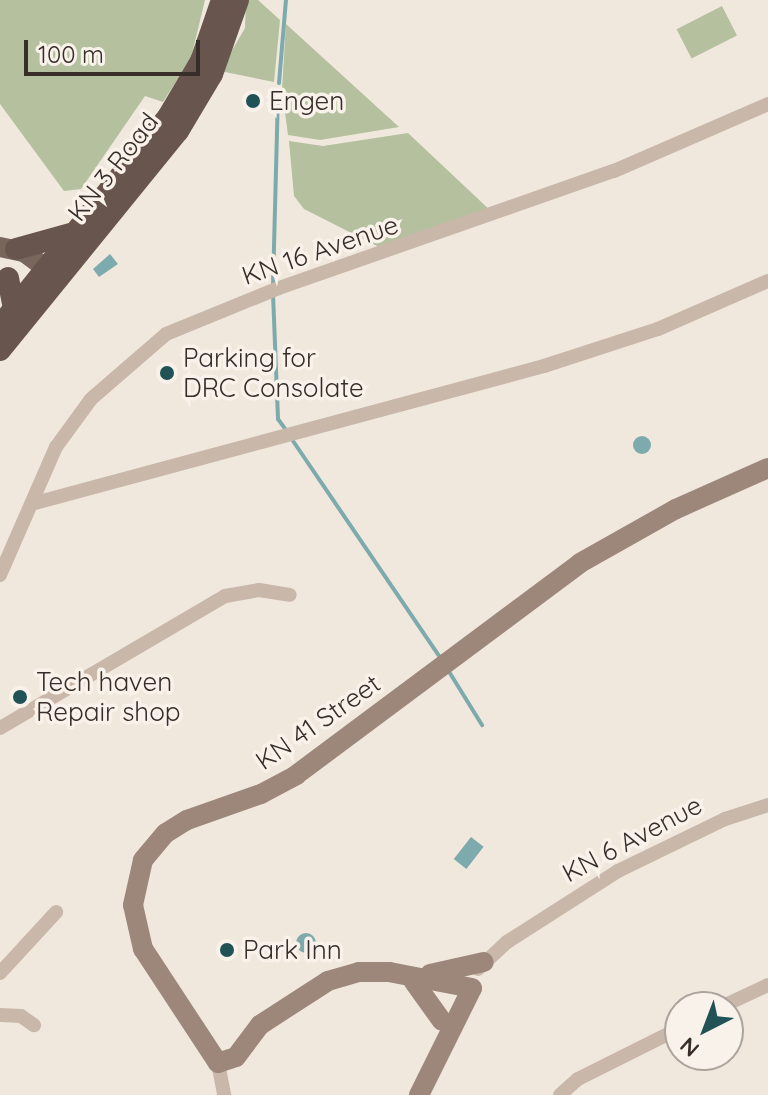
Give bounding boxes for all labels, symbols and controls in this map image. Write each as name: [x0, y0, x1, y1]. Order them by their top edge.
scale bar: [28, 24, 204, 74]
text: 100 m: [38, 39, 104, 69]
place label: Engen: [269, 85, 344, 117]
marker: Engen: [244, 92, 262, 110]
street label: KN 3 Road: [61, 107, 165, 227]
street label: KN 16 Avenue: [238, 209, 402, 291]
place label: Parking for DRC Consolate: [183, 342, 364, 404]
marker: Parking for DRC Consolate: [158, 364, 176, 382]
place label: Tech haven Repair shop: [36, 666, 181, 728]
street label: KN 41 Street: [250, 668, 386, 776]
marker: Tech haven Repair shop: [11, 688, 29, 706]
street label: KN 6 Avenue: [557, 789, 707, 889]
place label: Park Inn: [243, 934, 342, 966]
marker: Park Inn: [218, 941, 236, 959]
north arrow: [664, 991, 744, 1071]
text: N: [674, 1032, 705, 1063]

